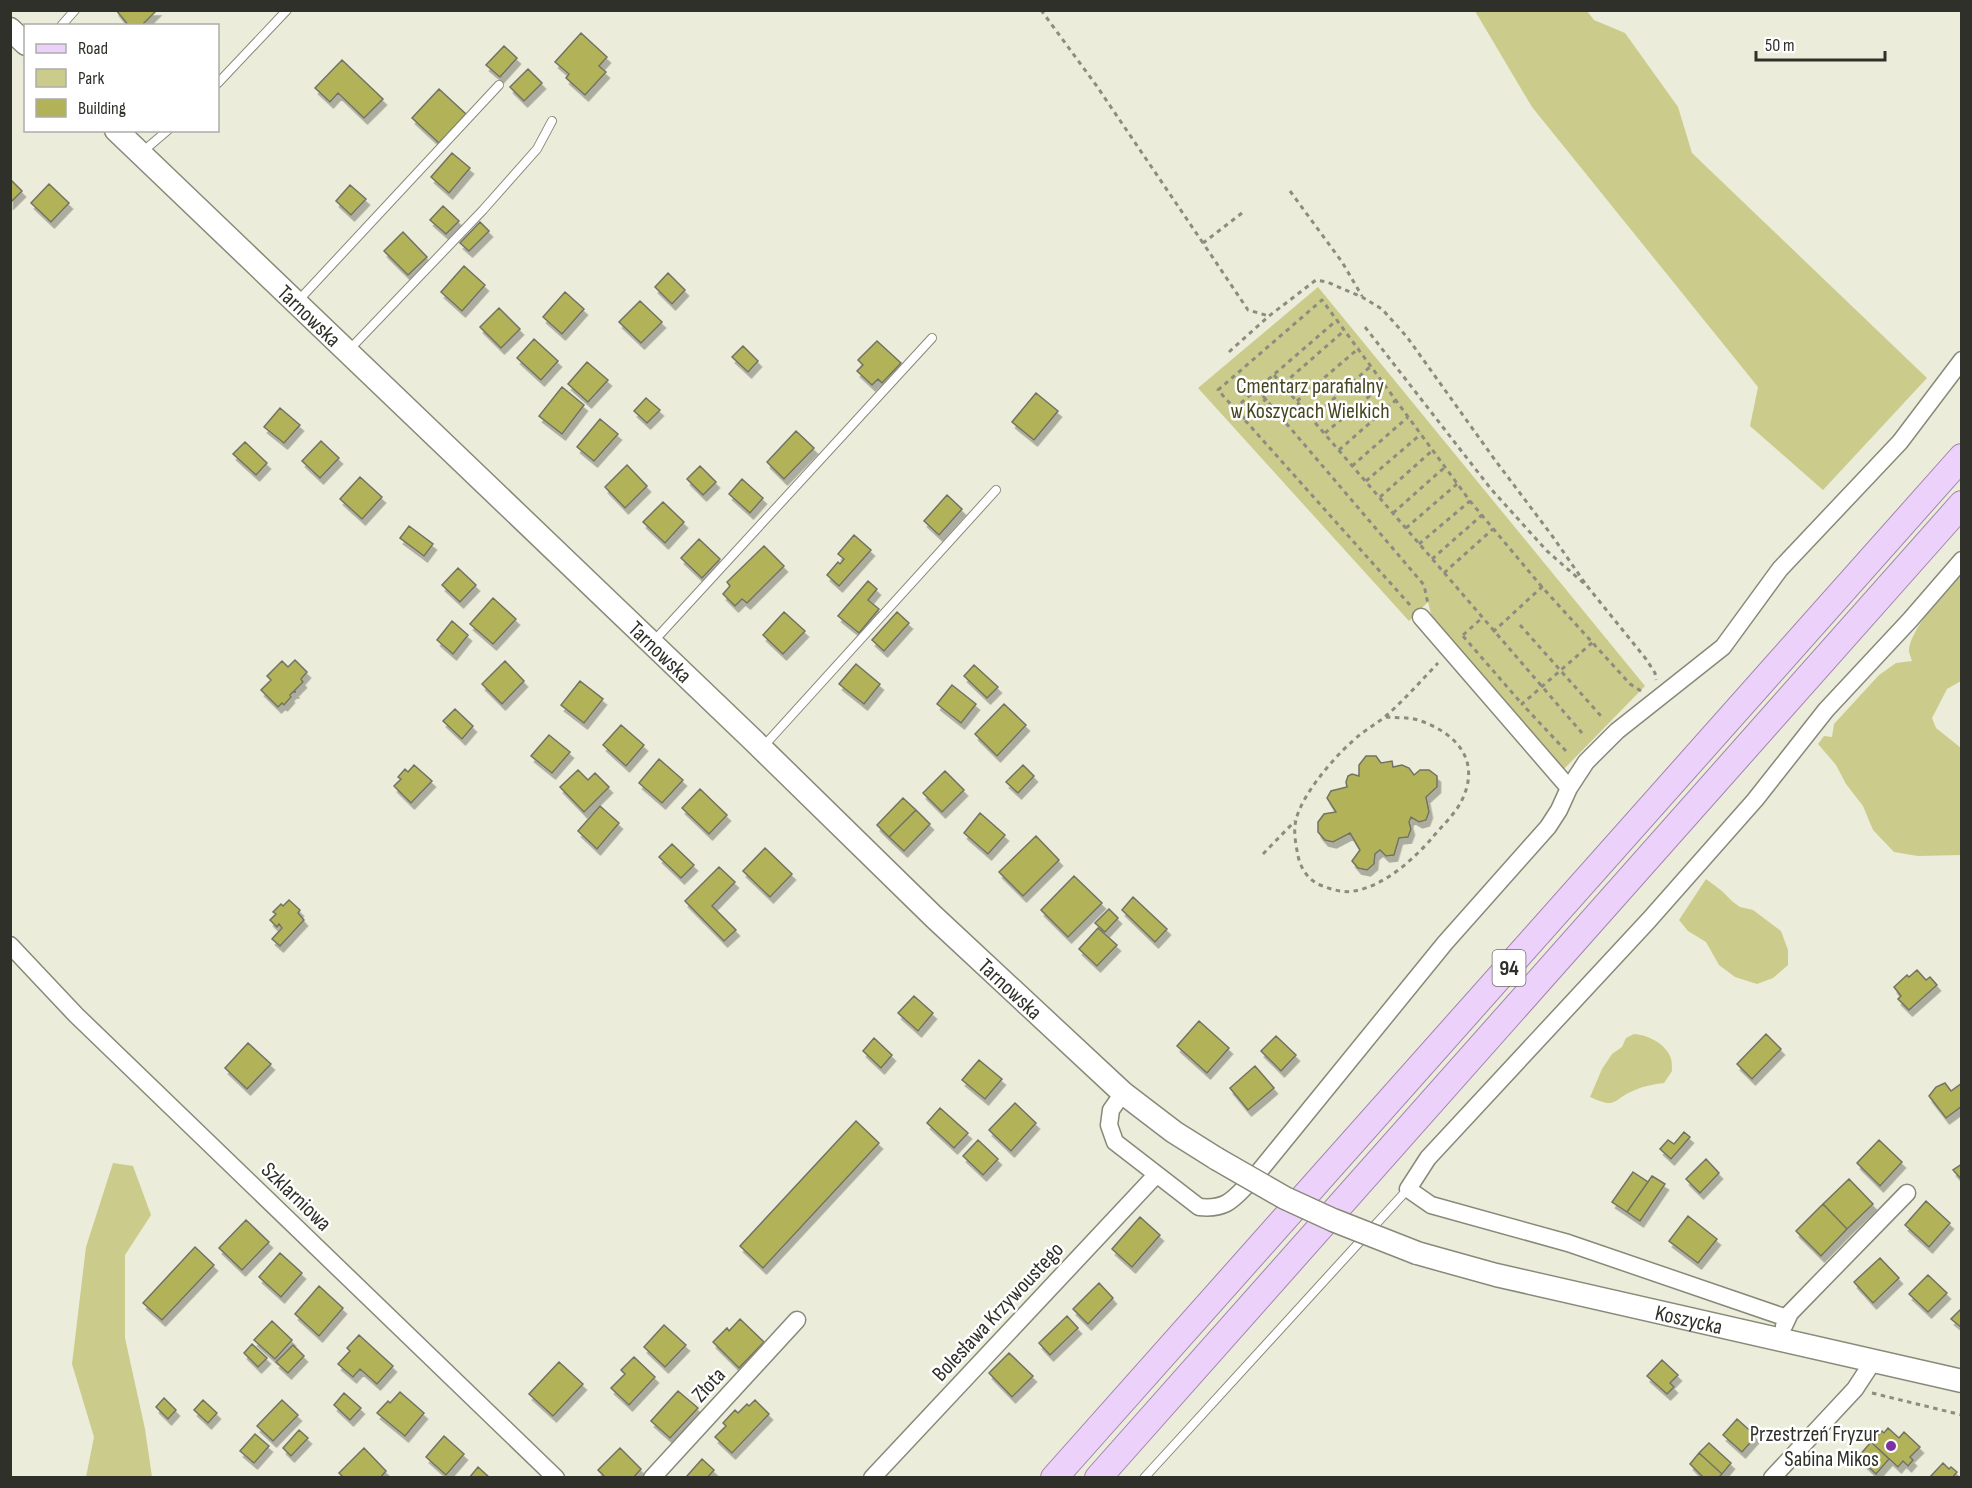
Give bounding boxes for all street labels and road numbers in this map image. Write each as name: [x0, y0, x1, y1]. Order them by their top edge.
street label: Tarnowska: [271, 280, 346, 353]
street label: Tarnowska: [622, 616, 697, 689]
road number: 94: [1492, 950, 1526, 986]
street label: Tarnowska: [972, 953, 1047, 1026]
street label: Szklarniowa: [255, 1157, 337, 1237]
street label: Bolesława Krzywoustego: [927, 1237, 1070, 1387]
street label: Koszycka: [1652, 1300, 1725, 1341]
street label: Złota: [686, 1362, 732, 1408]

